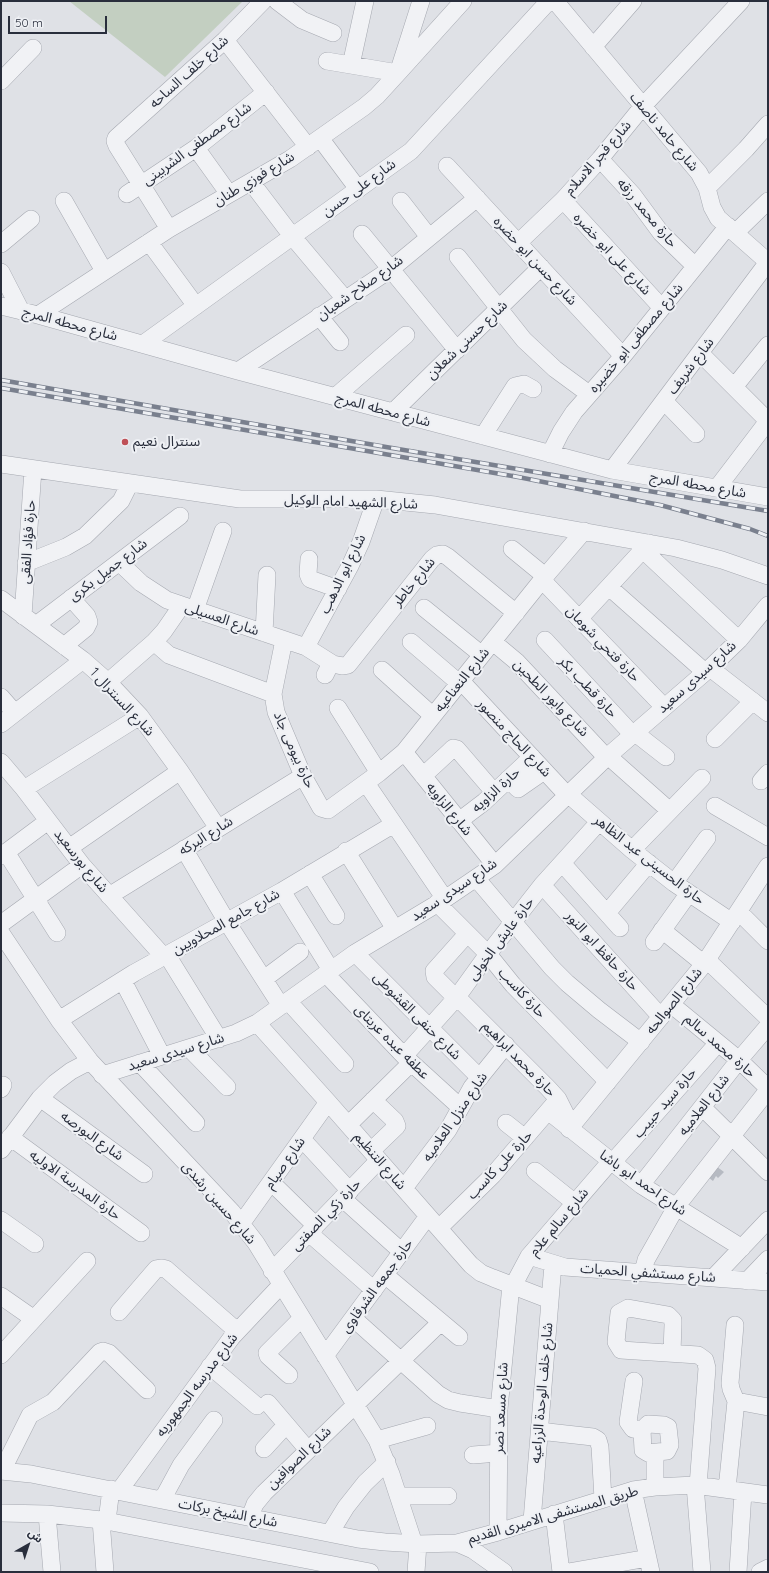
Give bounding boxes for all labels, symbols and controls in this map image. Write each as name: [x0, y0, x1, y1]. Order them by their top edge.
scale bar: [10, 8, 109, 34]
text: 50 m: [15, 15, 43, 30]
street label: شارع خلف الساحه: [146, 32, 232, 112]
street label: شارع حامد ناصف: [626, 89, 702, 175]
street label: شارع مصطفى الشربينى: [139, 99, 255, 189]
street label: شارع فجر الاسلام: [561, 117, 635, 199]
street label: شارع فوزي طنان: [210, 148, 298, 210]
street label: شارع على حسن: [319, 156, 399, 220]
street label: حارة محمد رزقه: [613, 175, 681, 251]
street label: شارع على ابو خضره: [570, 209, 654, 299]
street label: شارع حسن ابو حضره: [490, 213, 580, 309]
street label: شارع صلاح شعبان: [314, 252, 406, 324]
street label: شارع مصطفى ابو خضيره: [585, 280, 687, 396]
street label: شارع حسنى شعلان: [423, 297, 511, 383]
street label: شارع محطه المرج: [21, 303, 119, 345]
street label: شارع شريف: [664, 334, 718, 398]
street label: شارع محطه المرج: [334, 389, 432, 431]
place label: سنترال نعيم: [133, 434, 200, 450]
marker: سنترال نعيم: [120, 437, 130, 447]
street label: شارع محطه المرج: [649, 468, 747, 502]
street label: شارع الشهيد امام الوكيل: [284, 491, 418, 513]
street label: حارة فؤاد الفقى: [17, 499, 39, 585]
street label: شارع ابو الدهب: [317, 531, 369, 617]
street label: شارع جميل بكرى: [65, 535, 151, 605]
street label: شارع خاطر: [389, 554, 439, 610]
street label: شارع العسيلى: [183, 599, 261, 639]
street label: حارة فتحي شومان: [562, 602, 644, 686]
street label: شارع سيدى سعيد: [654, 637, 740, 717]
street label: شارع النعناعيه: [431, 644, 493, 716]
street label: حارة قطب بكر: [555, 653, 621, 721]
street label: شارع وابور الطحين: [510, 656, 592, 740]
street label: شارع السنترال 1: [86, 664, 158, 740]
street label: شارع الحاج منصور: [473, 695, 555, 781]
street label: حارة بيومى جاد: [270, 709, 318, 791]
street label: حارة الزاويه: [468, 764, 524, 816]
street label: شارع الزاويه: [422, 779, 476, 839]
street label: حارة الحسينى عبد الظاهر: [590, 812, 708, 908]
street label: شارع البركه: [176, 813, 236, 859]
street label: شارع بورسعيد: [50, 826, 112, 896]
street label: شارع سيدى سعيد: [408, 855, 500, 925]
street label: شارع جامع المحلاويين: [169, 885, 283, 959]
street label: حارة عايش الخولى: [464, 894, 538, 984]
street label: حارة حافظ ابو النور: [562, 908, 642, 994]
street label: حارة كاسب: [495, 964, 549, 1022]
street label: شارع الصوالحه: [642, 964, 706, 1038]
street label: شارع حنفى القشوطى: [370, 969, 464, 1063]
street label: عطفه عبده عربتاى: [351, 1001, 433, 1083]
street label: حارة محمد سالم: [681, 1011, 759, 1081]
street label: حارة محمد ابراهيم: [479, 1018, 559, 1100]
street label: شارع سيدى سعيد: [126, 1029, 226, 1075]
street label: حارة سيد حبيب: [630, 1064, 700, 1142]
street label: شارع منزل العلاميه: [419, 1069, 491, 1165]
street label: شارع العلاميه: [675, 1071, 733, 1139]
street label: شارع البورصه: [57, 1108, 127, 1164]
street label: حارة على كاسب: [464, 1127, 536, 1203]
street label: شارع التنظيم: [350, 1129, 410, 1193]
street label: شارع صيام: [261, 1134, 309, 1192]
street label: حارة المدرسة الاوليه: [26, 1146, 124, 1224]
street label: شارع احمد ابو باشا: [596, 1147, 690, 1219]
street label: شارع حسين رشدى: [178, 1158, 260, 1248]
street label: حارة زكي الصفتى: [287, 1176, 365, 1254]
street label: شارع سالم علام: [526, 1185, 592, 1259]
street label: حارة جمعه الشرقاوى: [337, 1236, 417, 1336]
street label: شارع مستشفي الحميات: [580, 1260, 716, 1286]
street label: شارع خلف الوحدة الزراعيه: [527, 1322, 557, 1464]
street label: شارع مدرسه الجمهوريه: [152, 1330, 242, 1440]
street label: شارع مسعد نصر: [490, 1362, 512, 1454]
street label: شارع الصوافين: [263, 1423, 335, 1493]
street label: طريق المستشفى الاميرى القديم: [466, 1483, 640, 1547]
street label: شارع الشيخ بركات: [177, 1495, 279, 1531]
north arrow: [8, 1525, 48, 1565]
text: ش: [25, 1525, 46, 1546]

